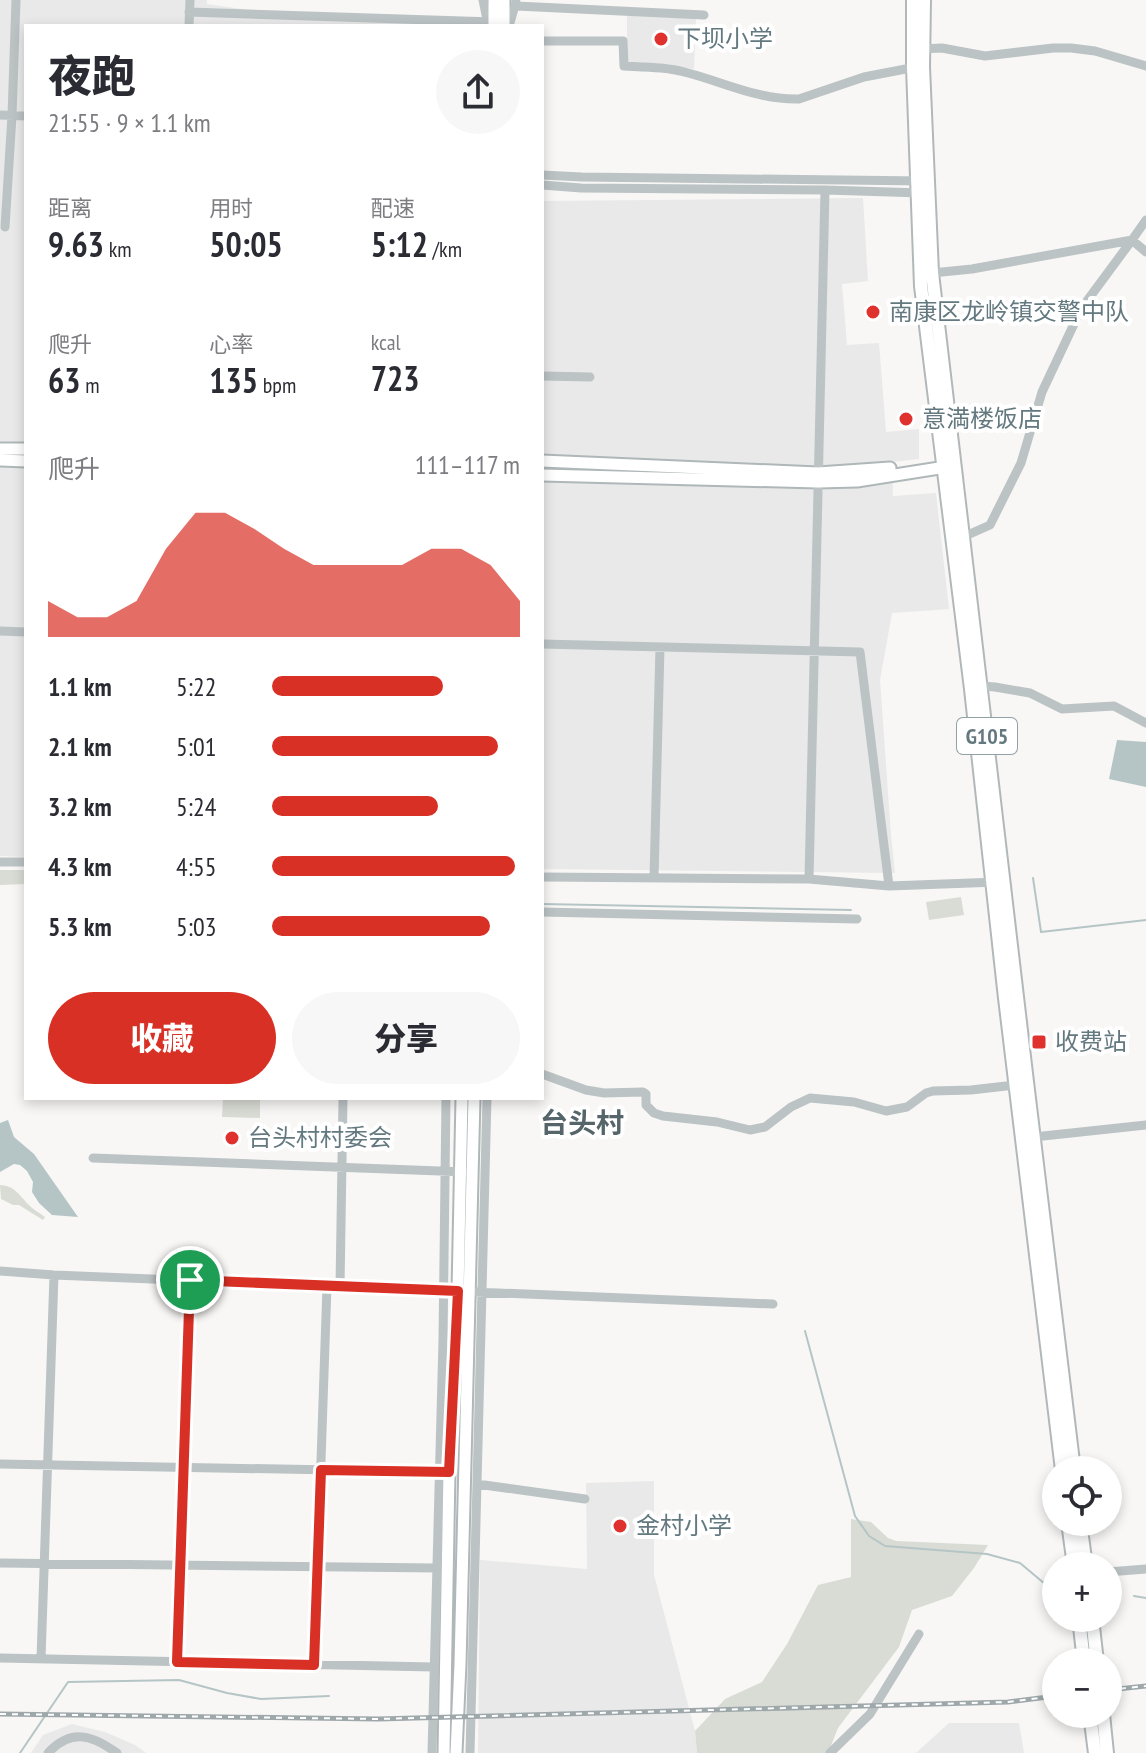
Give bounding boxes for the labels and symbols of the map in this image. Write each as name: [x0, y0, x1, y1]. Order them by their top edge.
place label: 下坝小学: [677, 23, 773, 54]
marker: 下坝小学: [652, 30, 670, 48]
place label: 南康区龙岭镇交警中队: [889, 296, 1129, 327]
marker: 南康区龙岭镇交警中队: [864, 303, 882, 321]
place label: 意満楼饭店: [922, 403, 1042, 434]
marker: 意満楼饭店: [897, 410, 915, 428]
road number: G105: [957, 718, 1017, 754]
place label: 收费站: [1055, 1026, 1127, 1057]
marker: 收费站: [1030, 1033, 1048, 1051]
district label: 台头村: [540, 1104, 624, 1141]
place label: 台头村村委会: [248, 1122, 392, 1153]
marker: 台头村村委会: [223, 1129, 241, 1147]
pin: [156, 1246, 224, 1314]
place label: 金村小学: [636, 1510, 732, 1541]
marker: 金村小学: [611, 1517, 629, 1535]

